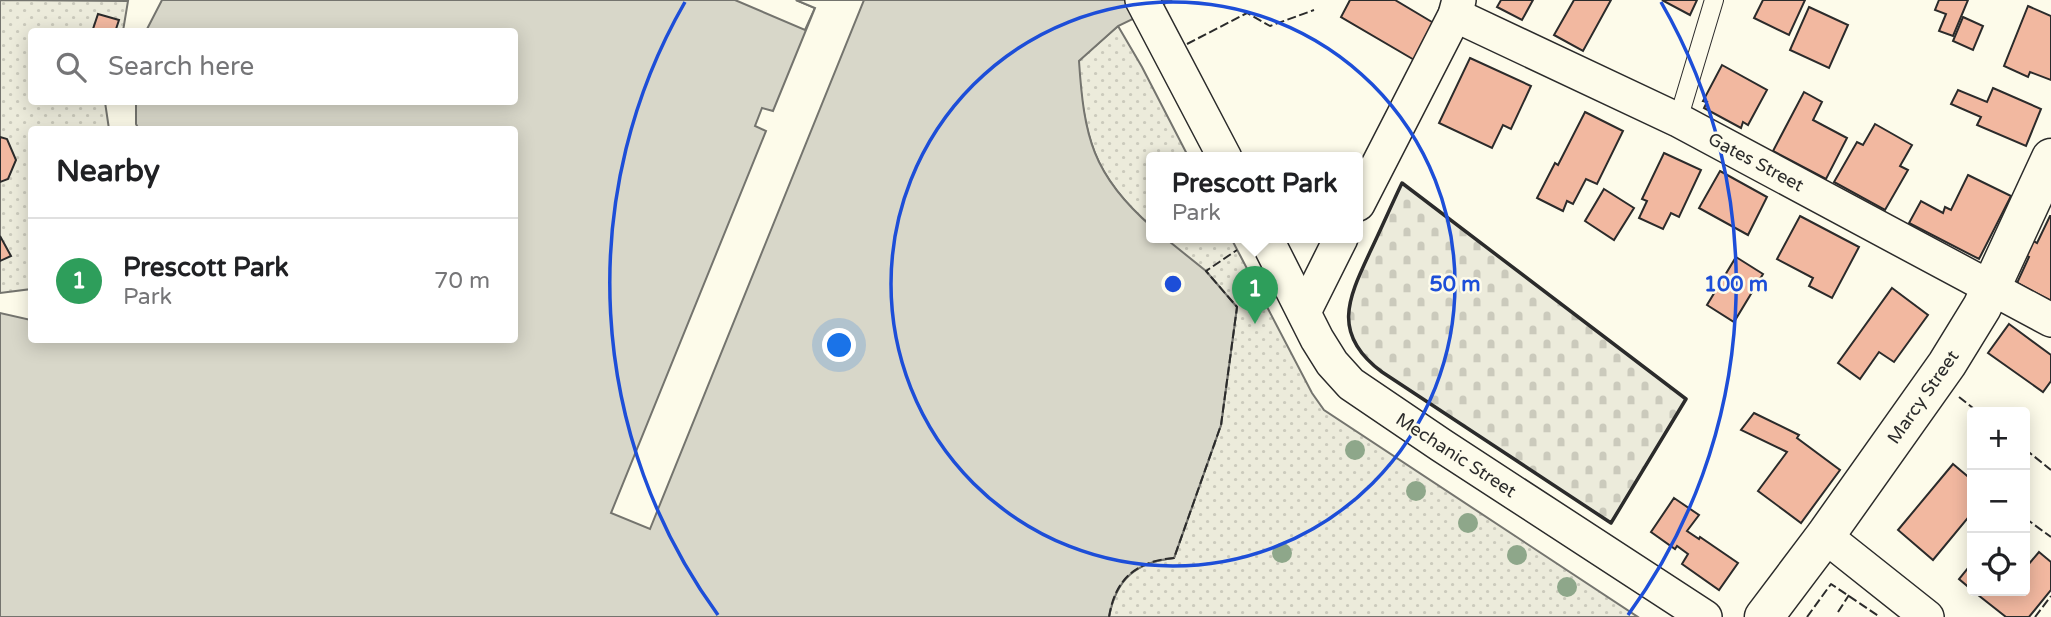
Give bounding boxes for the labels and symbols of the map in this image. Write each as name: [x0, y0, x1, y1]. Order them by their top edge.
street label: Gates Street: [1704, 128, 1808, 196]
pin: 1: [1232, 266, 1278, 324]
centre of rings: [1161, 272, 1185, 296]
text: 50 m: [1429, 272, 1481, 297]
text: 100 m: [1704, 272, 1768, 297]
your location: [822, 328, 856, 362]
street label: Marcy Street: [1883, 346, 1963, 448]
street label: Mechanic Street: [1392, 408, 1520, 502]

